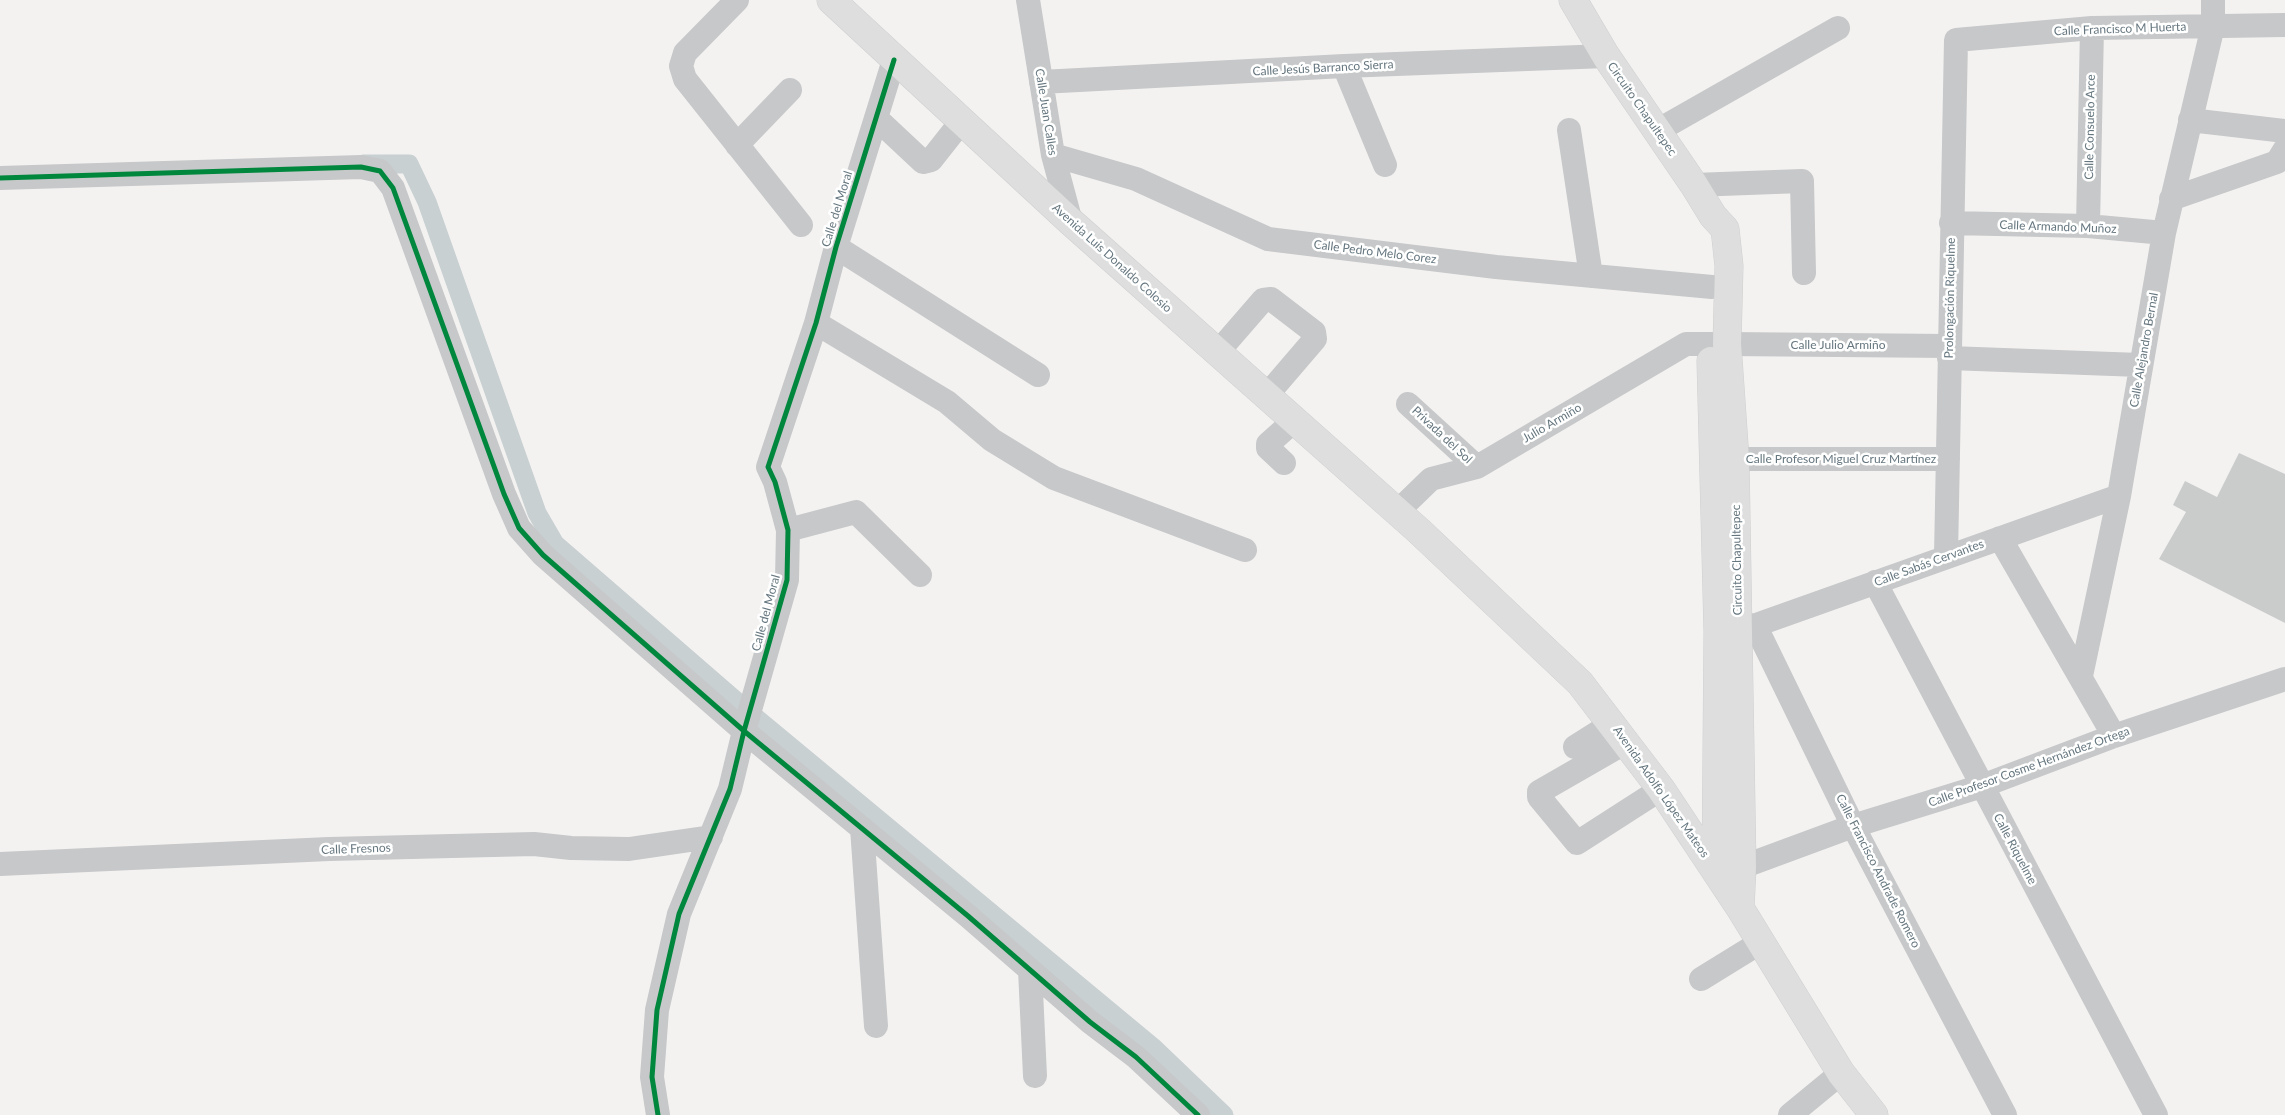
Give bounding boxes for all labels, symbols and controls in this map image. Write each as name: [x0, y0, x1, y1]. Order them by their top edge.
street label: Calle Francisco M Huerta: [2054, 19, 2186, 39]
street label: Calle Jesús Barranco Sierra: [1252, 57, 1394, 79]
street label: Circuito Chapultepec: [1604, 59, 1680, 159]
street label: Calle Juan Calles: [1032, 68, 1060, 156]
street label: Calle Consuelo Arce: [2082, 74, 2098, 180]
street label: Calle del Moral: [819, 169, 855, 249]
street label: Avenida Luis Donaldo Colosio: [1049, 200, 1175, 316]
street label: Calle Armando Muñoz: [1999, 218, 2117, 236]
street label: Calle Pedro Melo Corez: [1313, 237, 1437, 267]
street label: Prolongación Riquelme: [1942, 237, 1958, 359]
street label: Calle Alejandro Bernal: [2127, 291, 2161, 409]
street label: Calle Julio Armiño: [1791, 338, 1885, 352]
street label: Julio Armiño: [1520, 400, 1584, 446]
street label: Privada del Sol: [1409, 403, 1475, 467]
street label: Calle Profesor Miguel Cruz Martínez: [1746, 452, 1936, 466]
street label: Circuito Chapultepec: [1729, 504, 1745, 616]
street label: Calle Sabás Cervantes: [1872, 536, 1986, 590]
street label: Calle del Moral: [749, 573, 783, 653]
street label: Avenida Adolfo López Mateos: [1610, 724, 1712, 860]
street label: Calle Profesor Cosme Hernández Ortega: [1926, 724, 2132, 810]
street label: Calle Francisco Andrade Romero: [1833, 792, 1923, 950]
street label: Calle Riquelme: [1990, 811, 2040, 887]
street label: Calle Fresnos: [321, 841, 391, 857]

